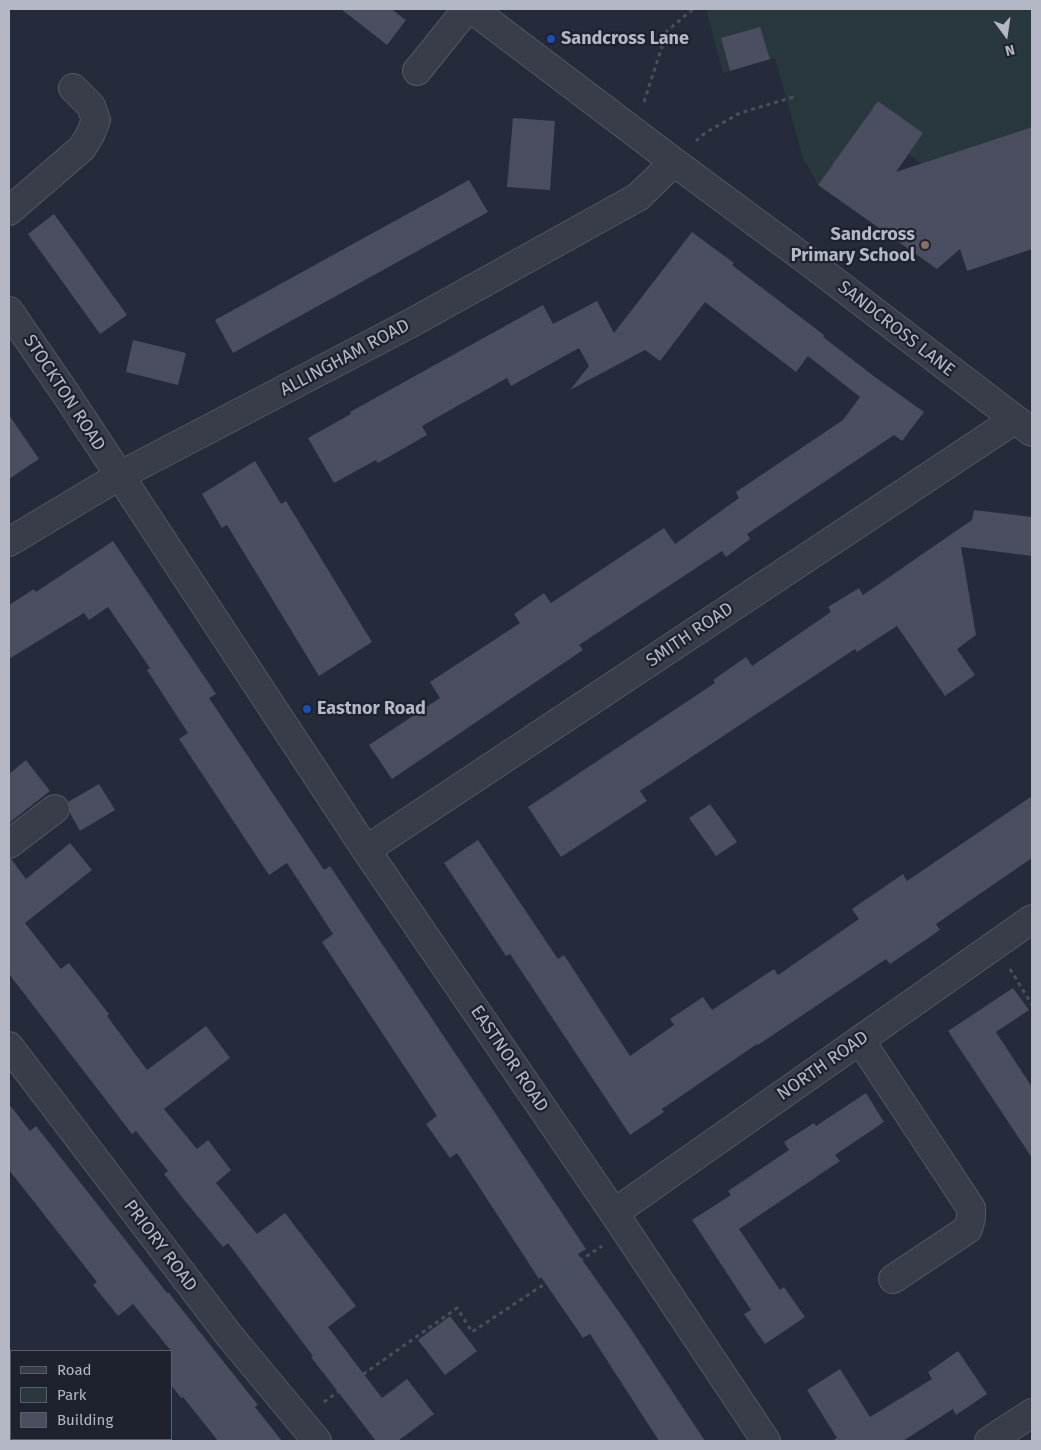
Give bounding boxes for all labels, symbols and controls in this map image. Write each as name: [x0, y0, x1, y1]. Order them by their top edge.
north arrow: [981, 10, 1031, 60]
place label: Sandcross Lane: [561, 28, 689, 50]
marker: Sandcross Lane: [545, 33, 557, 45]
text: N: [1003, 41, 1016, 59]
place label: Sandcross Primary School: [791, 224, 915, 266]
marker: Sandcross Primary School: [919, 239, 931, 251]
street label: SANDCROSS LANE: [833, 277, 959, 381]
street label: ALLINGHAM ROAD: [277, 315, 413, 401]
street label: STOCKTON ROAD: [18, 331, 110, 455]
street label: SMITH ROAD: [642, 598, 738, 672]
place label: Eastnor Road: [317, 698, 426, 720]
marker: Eastnor Road: [301, 703, 313, 715]
street label: EASTNOR ROAD: [465, 1002, 553, 1116]
street label: NORTH ROAD: [773, 1027, 873, 1105]
street label: PRIORY ROAD: [119, 1196, 201, 1296]
legend: [10, 1350, 172, 1440]
text: Road: [57, 1361, 92, 1379]
text: Park: [57, 1386, 87, 1404]
text: Building: [57, 1411, 113, 1429]

